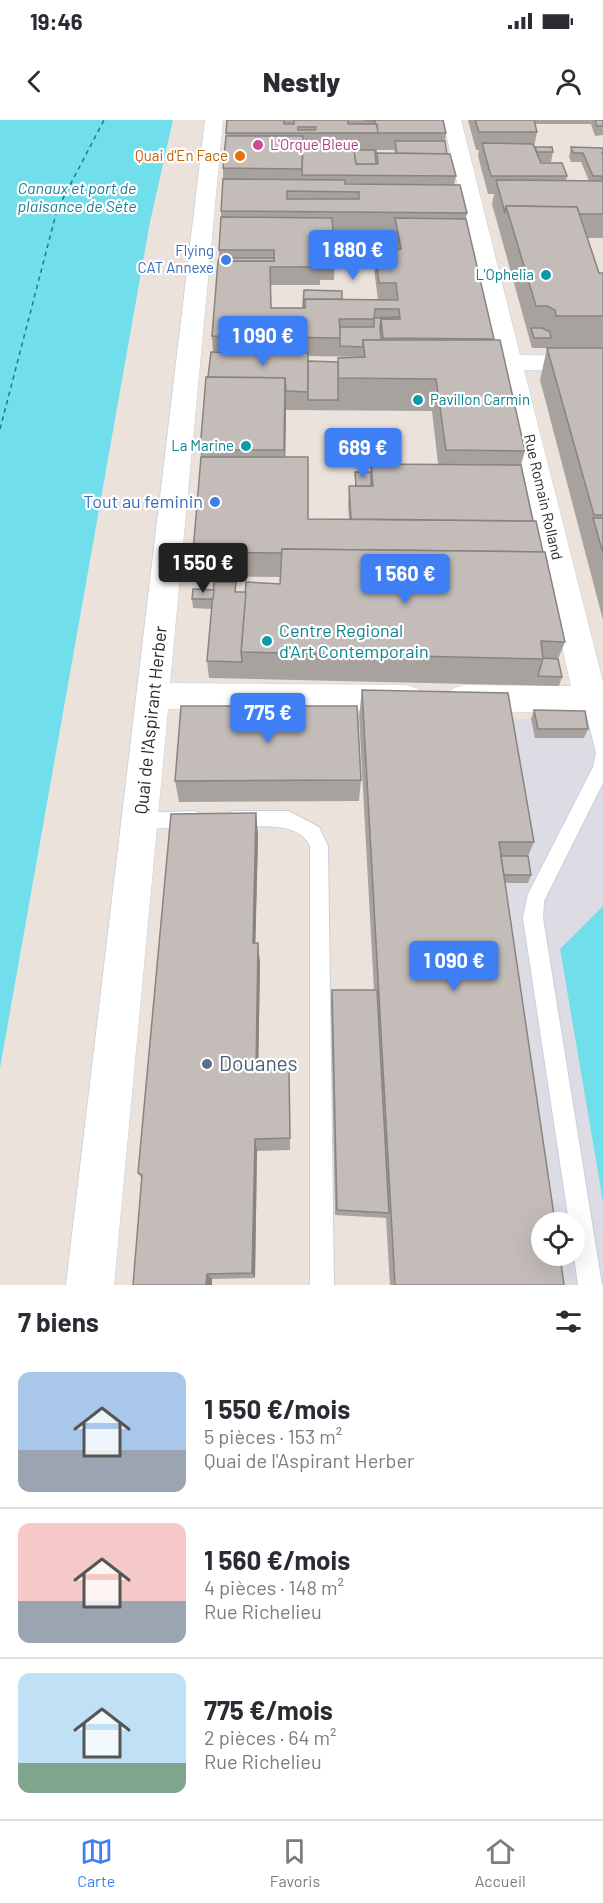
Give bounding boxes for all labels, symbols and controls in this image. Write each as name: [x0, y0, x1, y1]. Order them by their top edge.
text: 19:46: [30, 8, 83, 34]
icon: back: [18, 65, 51, 98]
text: Nestly: [263, 65, 340, 97]
icon: person: [552, 65, 585, 98]
place label: L'Orque Bleue: [270, 135, 359, 153]
marker: L'Orque Bleue: [251, 138, 265, 152]
place label: Quai d'En Face: [135, 146, 228, 164]
marker: Quai d'En Face: [233, 149, 247, 163]
water label: Canaux et port de plaisance de Sète: [18, 178, 136, 215]
pin: 1 880 €: [298, 230, 408, 281]
text: 1 880 €: [323, 237, 383, 261]
place label: Flying CAT Annexe: [137, 241, 214, 276]
marker: Flying CAT Annexe: [219, 253, 233, 267]
place label: L'Ophelia: [476, 265, 534, 283]
marker: L'Ophelia: [539, 268, 553, 282]
pin: 1 090 €: [208, 316, 318, 367]
text: 1 090 €: [232, 323, 294, 347]
place label: Pavillon Carmin: [430, 390, 530, 408]
marker: Pavillon Carmin: [411, 393, 425, 407]
pin: 689 €: [321, 428, 405, 479]
street label: Rue Romain Rolland: [521, 432, 567, 561]
text: 689 €: [339, 435, 387, 459]
place label: La Marine: [171, 436, 234, 454]
marker: La Marine: [239, 439, 253, 453]
place label: Tout au feminin: [83, 490, 203, 512]
marker: Tout au feminin: [208, 495, 222, 509]
pin: 1 550 €: [148, 543, 258, 594]
text: 1 550 €: [173, 550, 233, 574]
pin: 1 560 €: [350, 554, 460, 605]
text: 1 560 €: [375, 561, 435, 585]
place label: Centre Regional d'Art Contemporain: [279, 619, 429, 662]
street label: Quai de l'Aspirant Herber: [129, 624, 171, 815]
marker: Centre Regional d'Art Contemporain: [260, 634, 274, 648]
pin: 775 €: [226, 693, 310, 744]
text: 775 €: [244, 700, 292, 724]
pin: 1 090 €: [399, 941, 509, 992]
text: 1 090 €: [423, 948, 485, 972]
place label: Douanes: [219, 1050, 298, 1075]
marker: Douanes: [200, 1057, 214, 1071]
map controls: [531, 1212, 585, 1266]
button: locate: [531, 1212, 585, 1266]
icon: filters: [552, 1305, 585, 1338]
text: 7 biens: [18, 1306, 99, 1337]
text: 1 550 €/mois: [204, 1393, 350, 1424]
icon: home: [66, 1396, 138, 1468]
text: 5 pièces · 153 m²: [204, 1424, 342, 1448]
text: Quai de l'Aspirant Herber: [204, 1448, 414, 1472]
text: 1 560 €/mois: [204, 1544, 350, 1575]
icon: home: [66, 1547, 138, 1619]
text: 4 pièces · 148 m²: [204, 1575, 344, 1599]
text: Rue Richelieu: [204, 1599, 322, 1623]
text: 775 €/mois: [204, 1694, 333, 1725]
icon: home: [66, 1697, 138, 1769]
text: 2 pièces · 64 m²: [204, 1725, 337, 1749]
text: Rue Richelieu: [204, 1749, 322, 1773]
tab: Carte: [77, 1835, 115, 1890]
tab: Favoris: [270, 1835, 320, 1890]
tab: Accueil: [475, 1835, 526, 1890]

